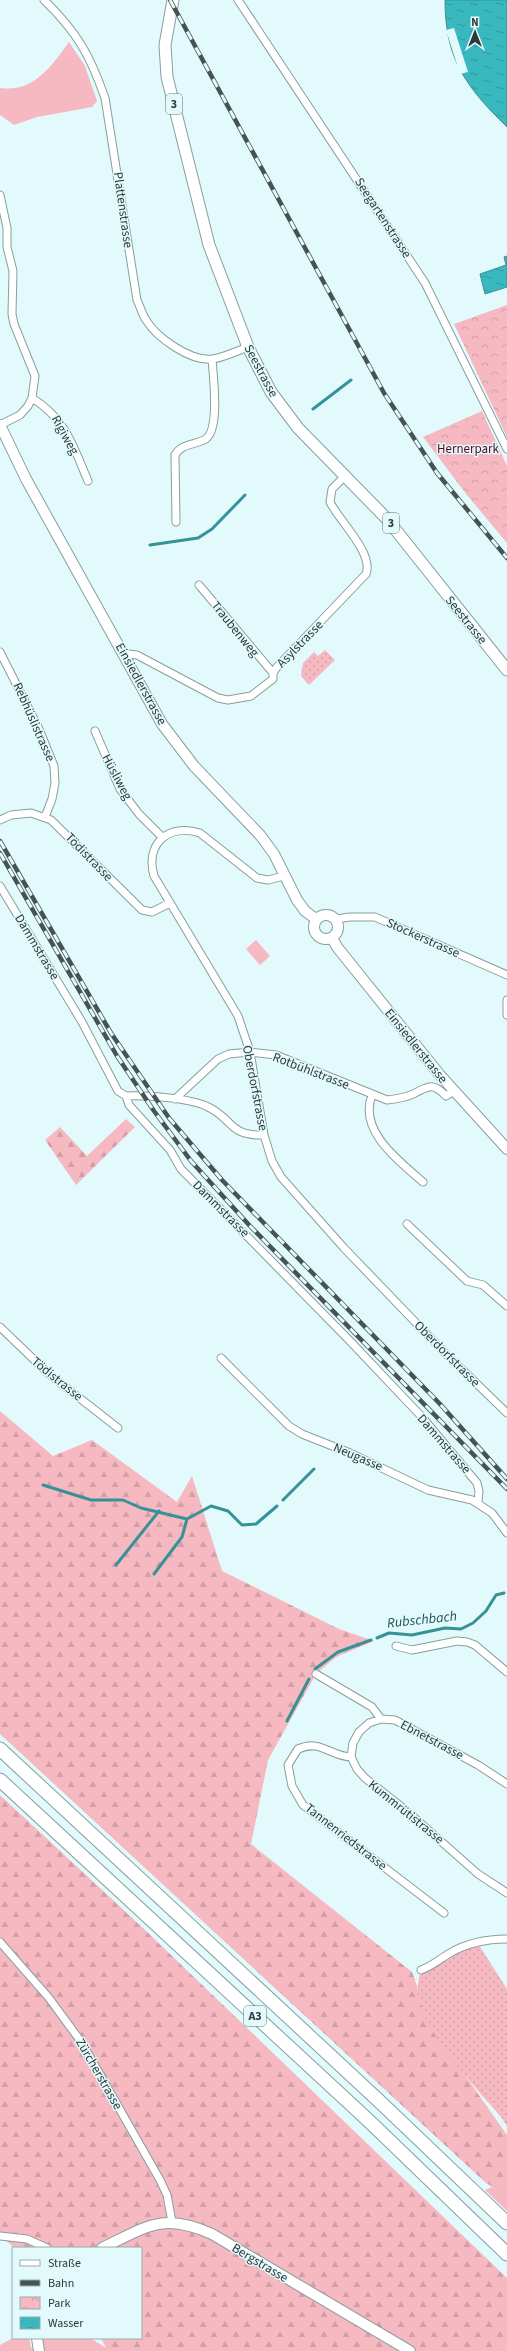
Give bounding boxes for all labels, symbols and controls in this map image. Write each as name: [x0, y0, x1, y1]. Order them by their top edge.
north arrow: [455, 12, 495, 52]
text: N: [471, 15, 479, 30]
road number: 3: [166, 94, 182, 114]
street label: Plattenstrasse: [109, 171, 137, 249]
street label: Seegartenstrasse: [350, 174, 416, 262]
street label: Seestrasse: [240, 341, 282, 401]
street label: Rigiweg: [47, 412, 83, 458]
park label: Hernerpark: [437, 440, 500, 458]
road number: 3: [383, 513, 399, 533]
street label: Seestrasse: [441, 592, 491, 648]
street label: Traubenweg: [207, 597, 263, 661]
street label: Asylstrasse: [273, 616, 327, 672]
street label: Einsiedlerstrasse: [111, 640, 171, 728]
street label: Rebhüslistrasse: [9, 680, 59, 764]
street label: Hüsliweg: [97, 751, 137, 804]
street label: Tödistrasse: [61, 829, 117, 885]
street label: Dammstrasse: [10, 911, 64, 983]
street label: Stockerstrasse: [383, 914, 463, 962]
street label: Einsiedlerstrasse: [380, 1005, 452, 1087]
street label: Oberdorfstrasse: [238, 1044, 272, 1132]
street label: Rotbühlstrasse: [270, 1048, 352, 1094]
street label: Dammstrasse: [189, 1177, 253, 1241]
street label: Oberdorfstrasse: [410, 1317, 484, 1391]
street label: Tödistrasse: [28, 1353, 86, 1405]
street label: Dammstrasse: [413, 1410, 475, 1478]
street label: Neugasse: [330, 1439, 386, 1475]
water label: Rubschbach: [386, 1606, 458, 1634]
street label: Ebnetstrasse: [397, 1716, 467, 1764]
street label: Kummrütistrasse: [364, 1776, 448, 1848]
street label: Tannenriedstrasse: [301, 1799, 391, 1875]
road number: A3: [244, 2006, 266, 2026]
street label: Zürcherstrasse: [71, 2035, 127, 2113]
street label: Bergstrasse: [228, 2239, 292, 2287]
legend: [12, 2247, 142, 2339]
text: Straße: [48, 2255, 81, 2272]
text: Bahn: [48, 2275, 74, 2292]
text: Park: [48, 2295, 70, 2312]
text: Wasser: [48, 2315, 84, 2332]

